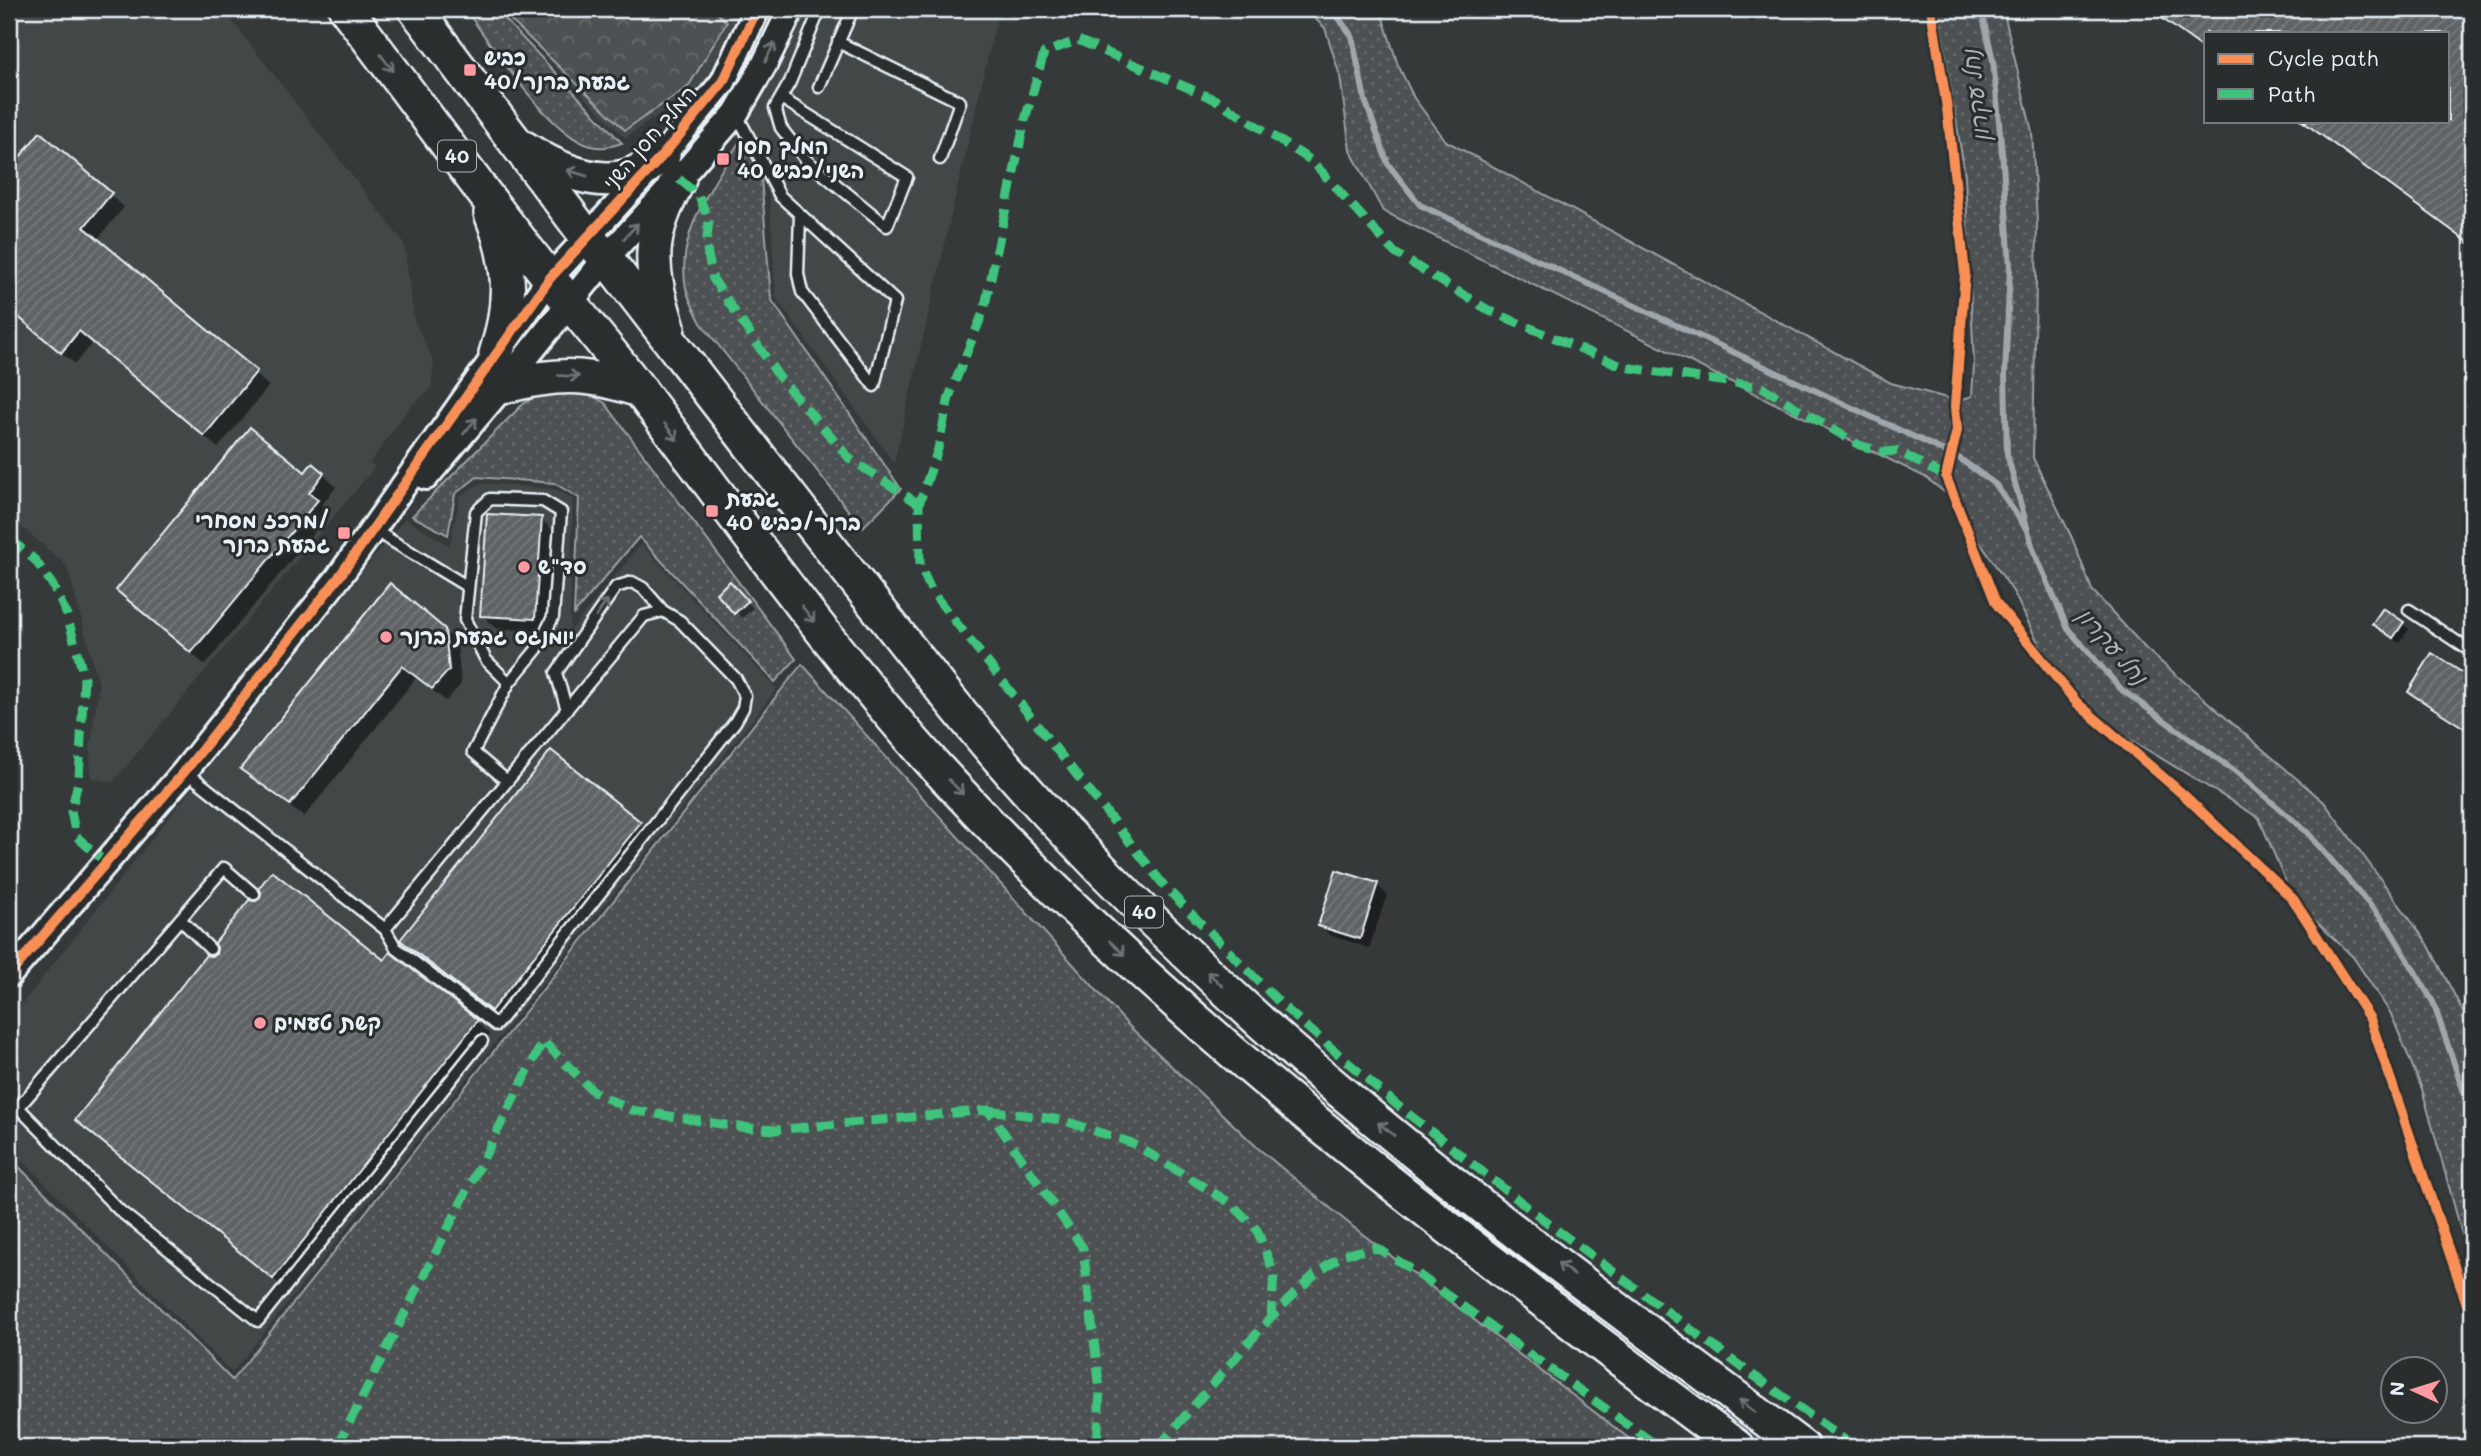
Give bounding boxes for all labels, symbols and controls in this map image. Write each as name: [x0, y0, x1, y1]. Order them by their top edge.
legend: [2204, 32, 2450, 122]
one-way arrow: [765, 42, 778, 63]
place label: כביש 40/גבעת ברנר: [484, 43, 630, 94]
text: Cycle path: [2268, 44, 2378, 71]
water label: נחל עקרון: [1954, 47, 1997, 144]
one-way arrow: [380, 53, 394, 72]
marker: כביש 40/גבעת ברנר: [462, 62, 478, 78]
street label: המלך חסן השני: [596, 79, 702, 196]
text: Path: [2268, 80, 2315, 107]
place label: המלך חסן השני/כביש 40: [737, 132, 865, 183]
road number: 40: [438, 140, 476, 172]
marker: המלך חסן השני/כביש 40: [715, 151, 731, 167]
one-way arrow: [566, 165, 588, 178]
one-way arrow: [623, 222, 639, 240]
one-way arrow: [558, 370, 581, 383]
one-way arrow: [462, 417, 478, 435]
one-way arrow: [664, 422, 678, 441]
place label: גבעת ברנר/כביש 40: [724, 484, 861, 535]
marker: גבעת ברנר/כביש 40: [704, 503, 720, 519]
place label: מרכז מסחרי/ גבעת ברנר: [195, 506, 330, 557]
marker: מרכז מסחרי/ גבעת ברנר: [336, 525, 352, 541]
place label: סד"ש: [538, 552, 587, 579]
marker: סד"ש: [516, 559, 532, 575]
one-way arrow: [595, 599, 609, 618]
water label: נחל עקרון: [2070, 600, 2155, 692]
one-way arrow: [800, 604, 815, 623]
place label: יומנגס גבעת ברנר: [400, 622, 574, 649]
marker: יומנגס גבעת ברנר: [378, 629, 394, 645]
one-way arrow: [947, 778, 964, 795]
road number: 40: [1125, 896, 1163, 928]
one-way arrow: [1108, 939, 1125, 956]
one-way arrow: [1207, 971, 1224, 988]
place label: קשת טעמים: [274, 1008, 381, 1036]
marker: קשת טעמים: [252, 1015, 268, 1031]
one-way arrow: [1378, 1122, 1396, 1137]
one-way arrow: [1557, 1261, 1576, 1276]
north arrow: [2380, 1354, 2450, 1424]
text: N: [2384, 1381, 2410, 1397]
one-way arrow: [1739, 1399, 1757, 1414]

